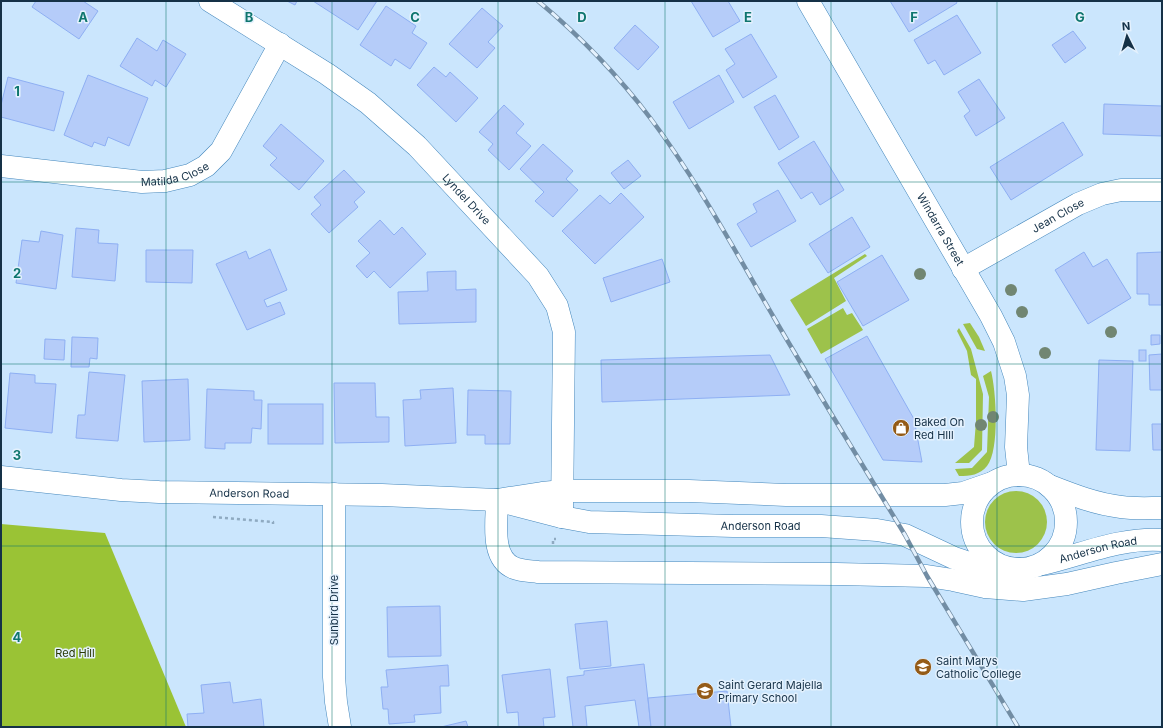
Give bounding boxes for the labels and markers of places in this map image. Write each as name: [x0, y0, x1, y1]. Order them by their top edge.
place label: Baked On Red HIll: [914, 415, 964, 442]
shop icon: Baked On Red HIll: [891, 418, 911, 438]
place label: Saint Marys Catholic College: [936, 654, 1021, 681]
school or university icon: Saint Marys Catholic College: [913, 657, 933, 677]
place label: Saint Gerard Majella Primary School: [718, 678, 823, 705]
school or university icon: Saint Gerard Majella Primary School: [695, 681, 715, 701]

